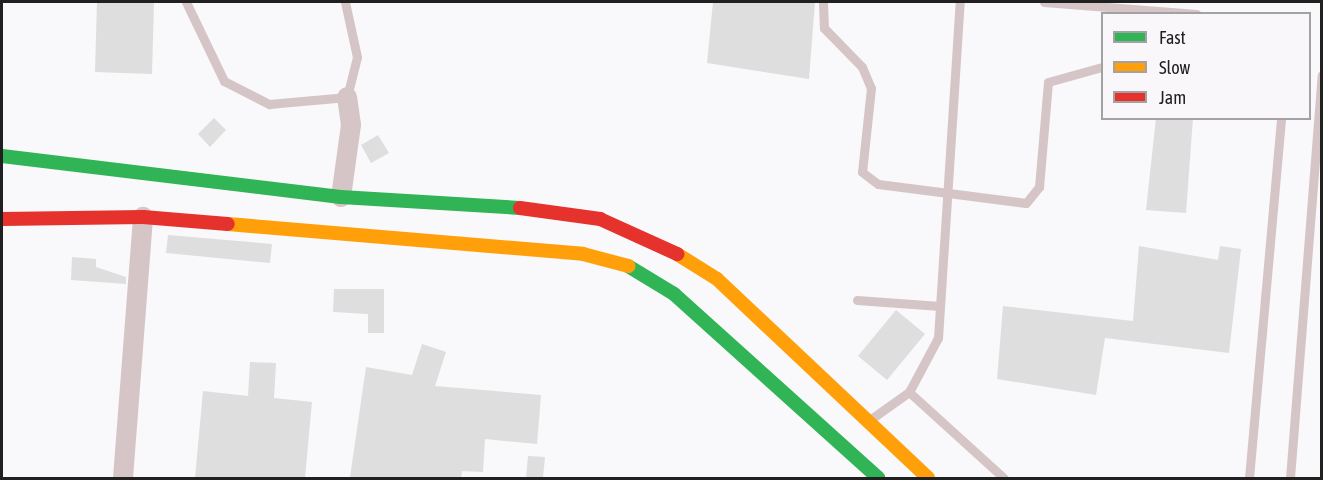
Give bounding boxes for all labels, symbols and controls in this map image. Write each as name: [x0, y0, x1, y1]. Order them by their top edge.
legend: [1101, 12, 1311, 120]
text: Fast: [1159, 27, 1186, 48]
text: Slow: [1159, 57, 1190, 78]
text: Jam: [1159, 87, 1186, 108]

